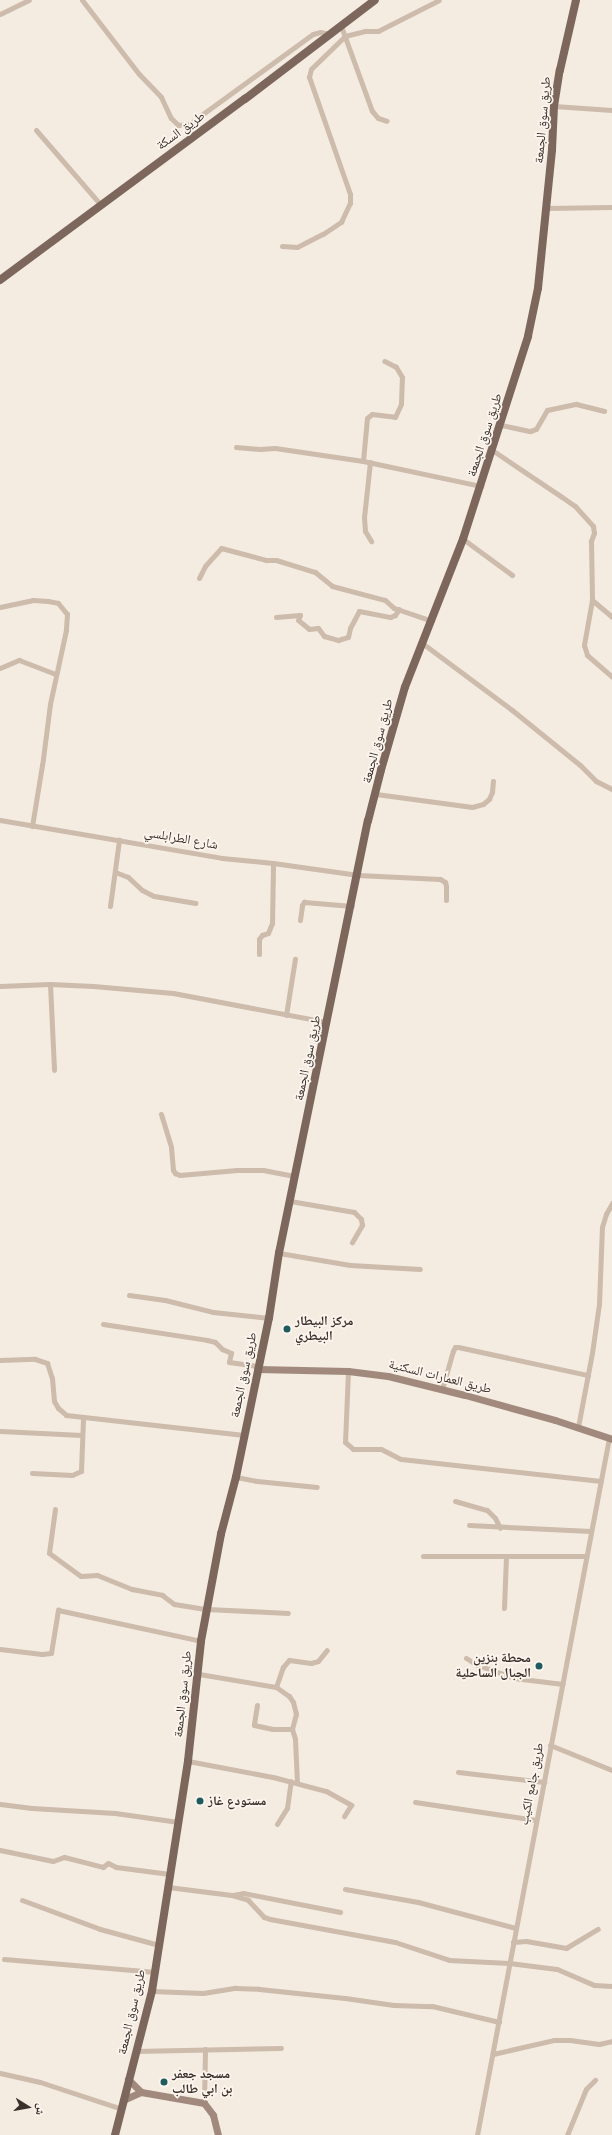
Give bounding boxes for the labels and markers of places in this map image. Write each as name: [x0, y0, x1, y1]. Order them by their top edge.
place label: مركز البيطار البيطري: [295, 1314, 353, 1345]
marker: مركز البيطار البيطري: [282, 1324, 292, 1334]
place label: محطة بنزين الجبال الساحلية: [455, 1651, 531, 1682]
marker: محطة بنزين الجبال الساحلية: [534, 1661, 544, 1671]
place label: مستودع غاز: [208, 1793, 266, 1809]
marker: مستودع غاز: [195, 1796, 205, 1806]
place label: مسجد جعفر بن ابي طالب: [172, 2067, 232, 2098]
marker: مسجد جعفر بن ابي طالب: [159, 2077, 169, 2087]

